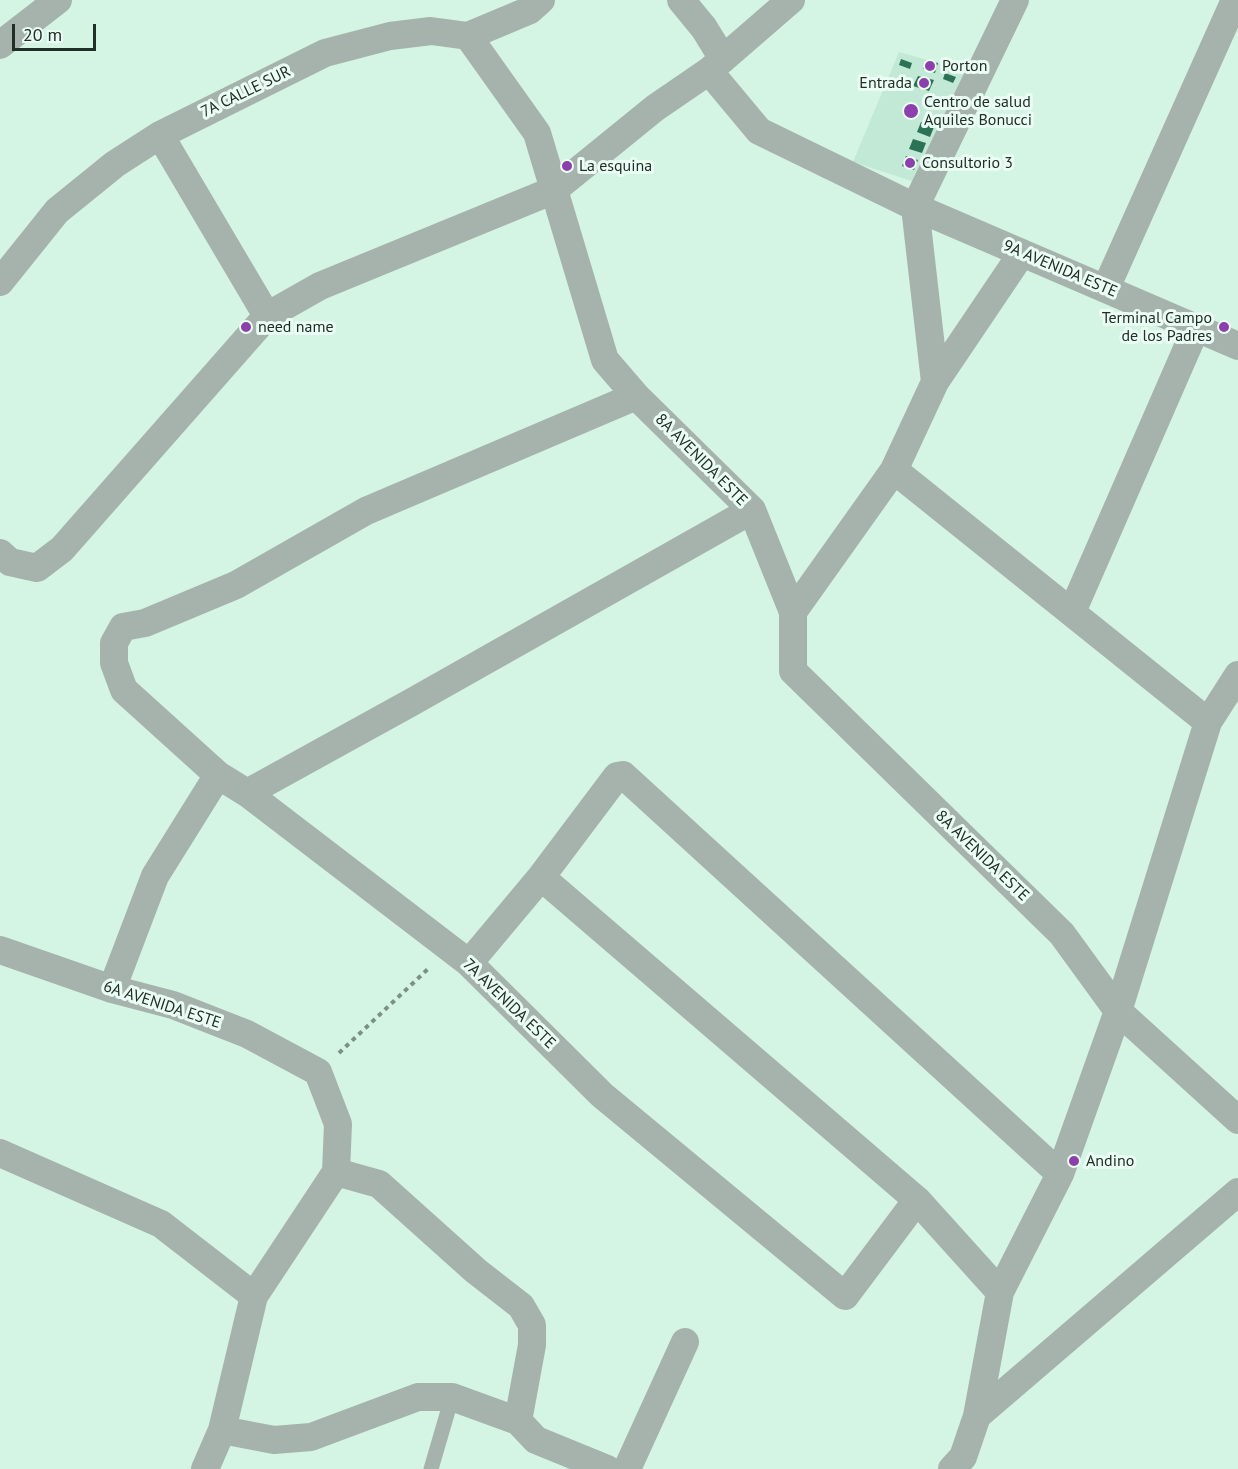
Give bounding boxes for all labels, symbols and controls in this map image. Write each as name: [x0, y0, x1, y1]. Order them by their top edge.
scale bar: [15, 12, 99, 50]
text: 20 m: [23, 23, 62, 46]
place label: Porton: [942, 56, 987, 76]
marker: Porton: [923, 59, 937, 73]
street label: 7A CALLE SUR: [198, 62, 294, 122]
place label: Entrada: [859, 73, 912, 93]
marker: Entrada: [917, 76, 931, 90]
place label: Centro de salud Aquiles Bonucci: [924, 92, 1032, 130]
marker: Centro de salud Aquiles Bonucci: [902, 102, 920, 120]
place label: Consultorio 3: [922, 153, 1013, 173]
place label: La esquina: [579, 156, 652, 176]
marker: Consultorio 3: [903, 156, 917, 170]
marker: La esquina: [560, 159, 574, 173]
street label: 9A AVENIDA ESTE: [1000, 236, 1120, 302]
place label: Terminal Campo de los Padres: [1102, 308, 1212, 346]
place label: need name: [258, 317, 334, 337]
marker: need name: [239, 320, 253, 334]
marker: Terminal Campo de los Padres: [1217, 320, 1231, 334]
street label: 8A AVENIDA ESTE: [651, 410, 751, 510]
street label: 8A AVENIDA ESTE: [931, 807, 1033, 905]
street label: 7A AVENIDA ESTE: [459, 955, 559, 1053]
street label: 6A AVENIDA ESTE: [101, 977, 223, 1033]
place label: Andino: [1086, 1151, 1134, 1171]
marker: Andino: [1067, 1154, 1081, 1168]

